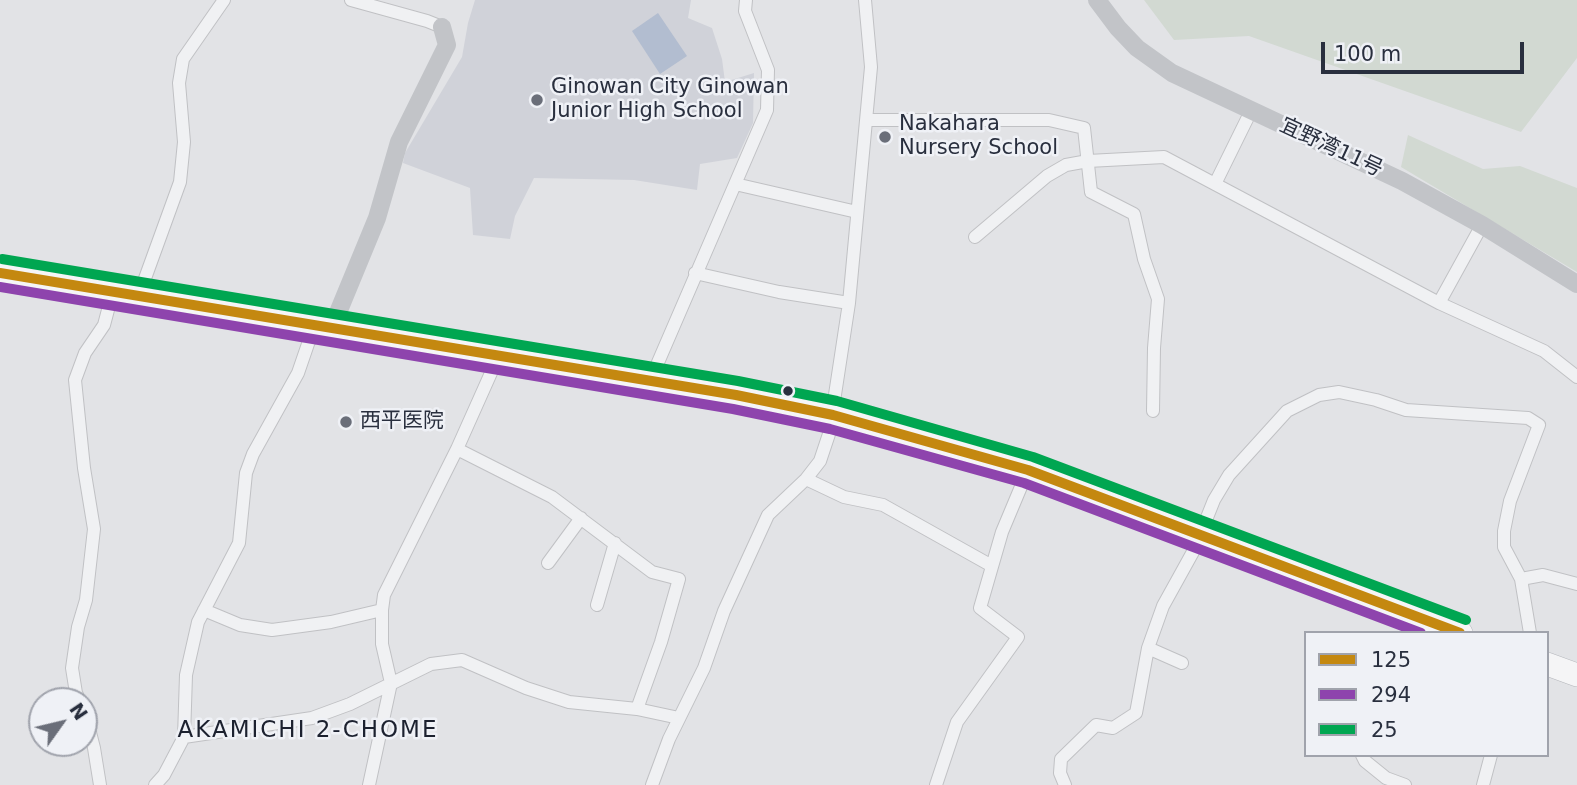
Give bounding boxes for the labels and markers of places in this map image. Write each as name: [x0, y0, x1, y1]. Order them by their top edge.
place label: Ginowan City Ginowan Junior High School: [551, 75, 789, 125]
marker: Ginowan City Ginowan Junior High School: [529, 92, 545, 108]
place label: Nakahara Nursery School: [899, 112, 1058, 162]
marker: Nakahara Nursery School: [877, 129, 893, 145]
unlabelled marker: [781, 384, 795, 398]
place label: 西平医院: [360, 409, 444, 435]
marker: 西平医院: [338, 414, 354, 430]

